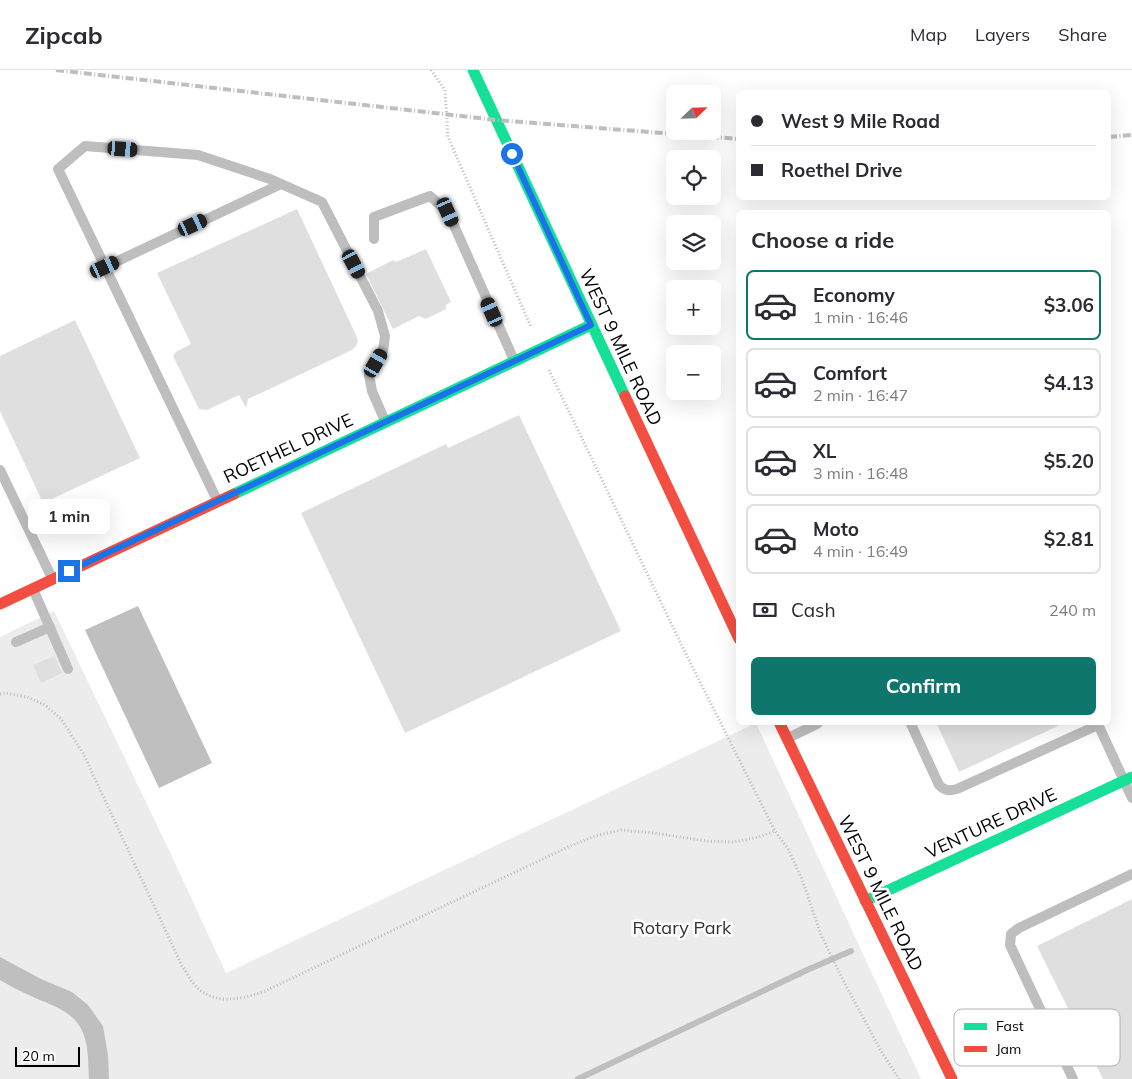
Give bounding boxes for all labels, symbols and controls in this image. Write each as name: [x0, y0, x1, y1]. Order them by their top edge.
text: Zipcab: [25, 20, 103, 50]
text: Map: [910, 23, 947, 46]
text: Layers: [975, 23, 1030, 46]
text: Share: [1058, 23, 1107, 46]
north arrow: [666, 85, 721, 140]
map controls: [666, 85, 721, 400]
text: West 9 Mile Road: [781, 109, 940, 133]
car: [107, 140, 138, 158]
route start: [501, 143, 523, 165]
button: locate: [666, 150, 721, 205]
text: Roethel Drive: [781, 158, 902, 182]
car: [435, 195, 460, 229]
car: [176, 212, 209, 238]
button: layers: [666, 215, 721, 270]
text: Choose a ride: [751, 226, 894, 254]
car: [340, 247, 367, 281]
car: [88, 254, 121, 280]
street label: WEST 9 MILE ROAD: [575, 265, 667, 429]
button: +: [666, 280, 721, 335]
icon: car: [753, 283, 798, 328]
text: Economy: [813, 283, 895, 307]
text: $3.06: [1044, 293, 1094, 317]
car: [479, 295, 504, 329]
text: 1 min · 16:46: [813, 307, 908, 327]
button: −: [666, 345, 721, 400]
car: [362, 346, 389, 380]
icon: car: [753, 361, 798, 406]
text: Comfort: [813, 361, 887, 385]
text: $4.13: [1044, 371, 1094, 395]
text: 2 min · 16:47: [813, 385, 908, 405]
street label: ROETHEL DRIVE: [220, 408, 356, 488]
icon: car: [753, 439, 798, 484]
text: XL: [813, 439, 836, 463]
text: $5.20: [1044, 449, 1094, 473]
text: 3 min · 16:48: [813, 463, 908, 483]
callout: 1 min: [28, 498, 110, 534]
text: 1 min: [48, 506, 90, 526]
icon: car: [753, 517, 798, 562]
text: Moto: [813, 517, 859, 541]
text: $2.81: [1044, 527, 1094, 551]
text: 4 min · 16:49: [813, 541, 908, 561]
route end: [58, 560, 80, 582]
icon: cash: [751, 596, 779, 624]
text: Cash: [791, 598, 836, 622]
text: 240 m: [1049, 600, 1096, 620]
button: Confirm: [751, 657, 1096, 715]
street label: VENTURE DRIVE: [922, 783, 1060, 863]
street label: WEST 9 MILE ROAD: [833, 811, 929, 975]
park label: Rotary Park: [633, 916, 732, 939]
legend: [954, 1009, 1120, 1066]
text: Fast: [996, 1017, 1024, 1035]
text: Jam: [996, 1040, 1021, 1058]
scale bar: [15, 1044, 80, 1067]
text: 20 m: [22, 1047, 55, 1065]

